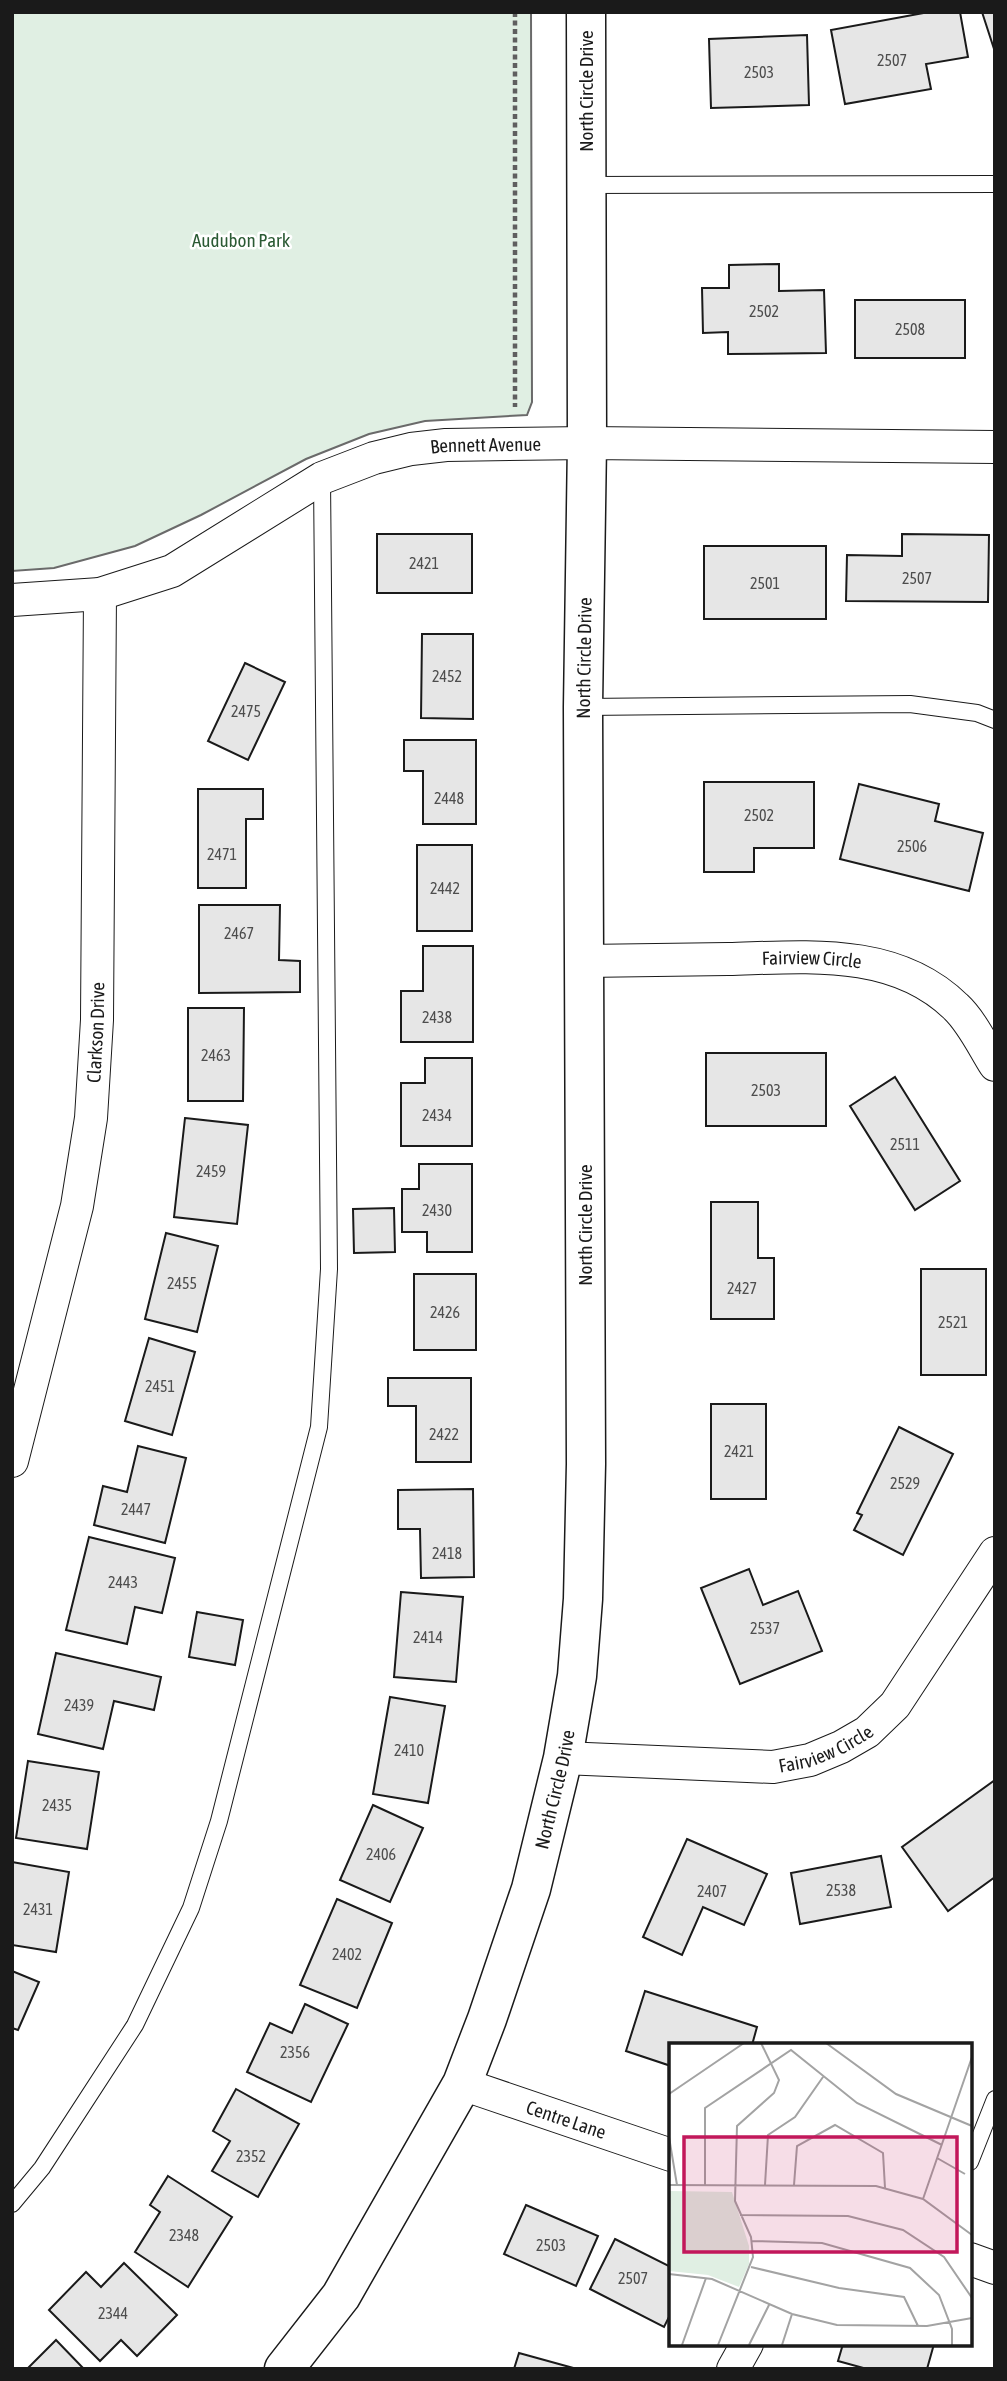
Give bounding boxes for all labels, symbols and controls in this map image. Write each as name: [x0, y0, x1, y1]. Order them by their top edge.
street label: North Circle Drive: [575, 30, 597, 152]
house number: 2507: [877, 51, 907, 69]
house number: 2503: [744, 63, 774, 81]
park label: Audubon Park: [192, 229, 291, 251]
house number: 2502: [749, 302, 779, 320]
house number: 2508: [895, 320, 925, 338]
street label: Bennett Avenue: [429, 433, 541, 458]
house number: 2421: [409, 554, 439, 572]
house number: 2507: [902, 569, 932, 587]
house number: 2501: [750, 574, 780, 592]
street label: North Circle Drive: [572, 597, 596, 719]
house number: 2452: [432, 667, 462, 685]
house number: 2475: [231, 702, 261, 720]
house number: 2448: [434, 789, 464, 807]
house number: 2502: [744, 806, 774, 824]
house number: 2506: [897, 837, 927, 855]
house number: 2471: [207, 845, 237, 863]
house number: 2442: [430, 879, 460, 897]
house number: 2467: [224, 924, 254, 942]
street label: Fairview Circle: [761, 946, 863, 972]
street label: Clarkson Drive: [82, 982, 108, 1083]
house number: 2438: [422, 1008, 452, 1026]
house number: 2463: [201, 1046, 231, 1064]
house number: 2503: [751, 1081, 781, 1099]
house number: 2434: [422, 1106, 452, 1124]
house number: 2511: [890, 1135, 920, 1153]
house number: 2459: [196, 1162, 226, 1180]
street label: North Circle Drive: [574, 1164, 596, 1286]
house number: 2430: [422, 1201, 452, 1219]
house number: 2455: [167, 1274, 197, 1292]
house number: 2427: [727, 1279, 757, 1297]
house number: 2426: [430, 1303, 460, 1321]
house number: 2521: [938, 1313, 968, 1331]
house number: 2451: [145, 1377, 175, 1395]
house number: 2422: [429, 1425, 459, 1443]
house number: 2421: [724, 1442, 754, 1460]
house number: 2529: [890, 1474, 920, 1492]
house number: 2447: [121, 1500, 151, 1518]
house number: 2418: [432, 1544, 462, 1562]
house number: 2443: [108, 1573, 138, 1591]
house number: 2537: [750, 1619, 780, 1637]
house number: 2414: [413, 1628, 443, 1646]
house number: 2439: [64, 1696, 94, 1714]
street label: Fairview Circle: [777, 1721, 878, 1777]
street label: North Circle Drive: [530, 1728, 579, 1851]
house number: 2410: [394, 1741, 424, 1759]
house number: 2435: [42, 1796, 72, 1814]
house number: 2406: [366, 1845, 396, 1863]
house number: 2538: [826, 1881, 856, 1899]
house number: 2407: [697, 1882, 727, 1900]
house number: 2431: [23, 1900, 53, 1918]
house number: 2402: [332, 1945, 362, 1963]
house number: 2356: [280, 2043, 310, 2061]
inset map: [669, 2043, 972, 2346]
street label: Centre Lane: [523, 2096, 609, 2143]
house number: 2352: [236, 2147, 266, 2165]
house number: 2348: [169, 2226, 199, 2244]
house number: 2503: [536, 2236, 566, 2254]
house number: 2507: [618, 2269, 648, 2287]
house number: 2344: [98, 2304, 128, 2322]

